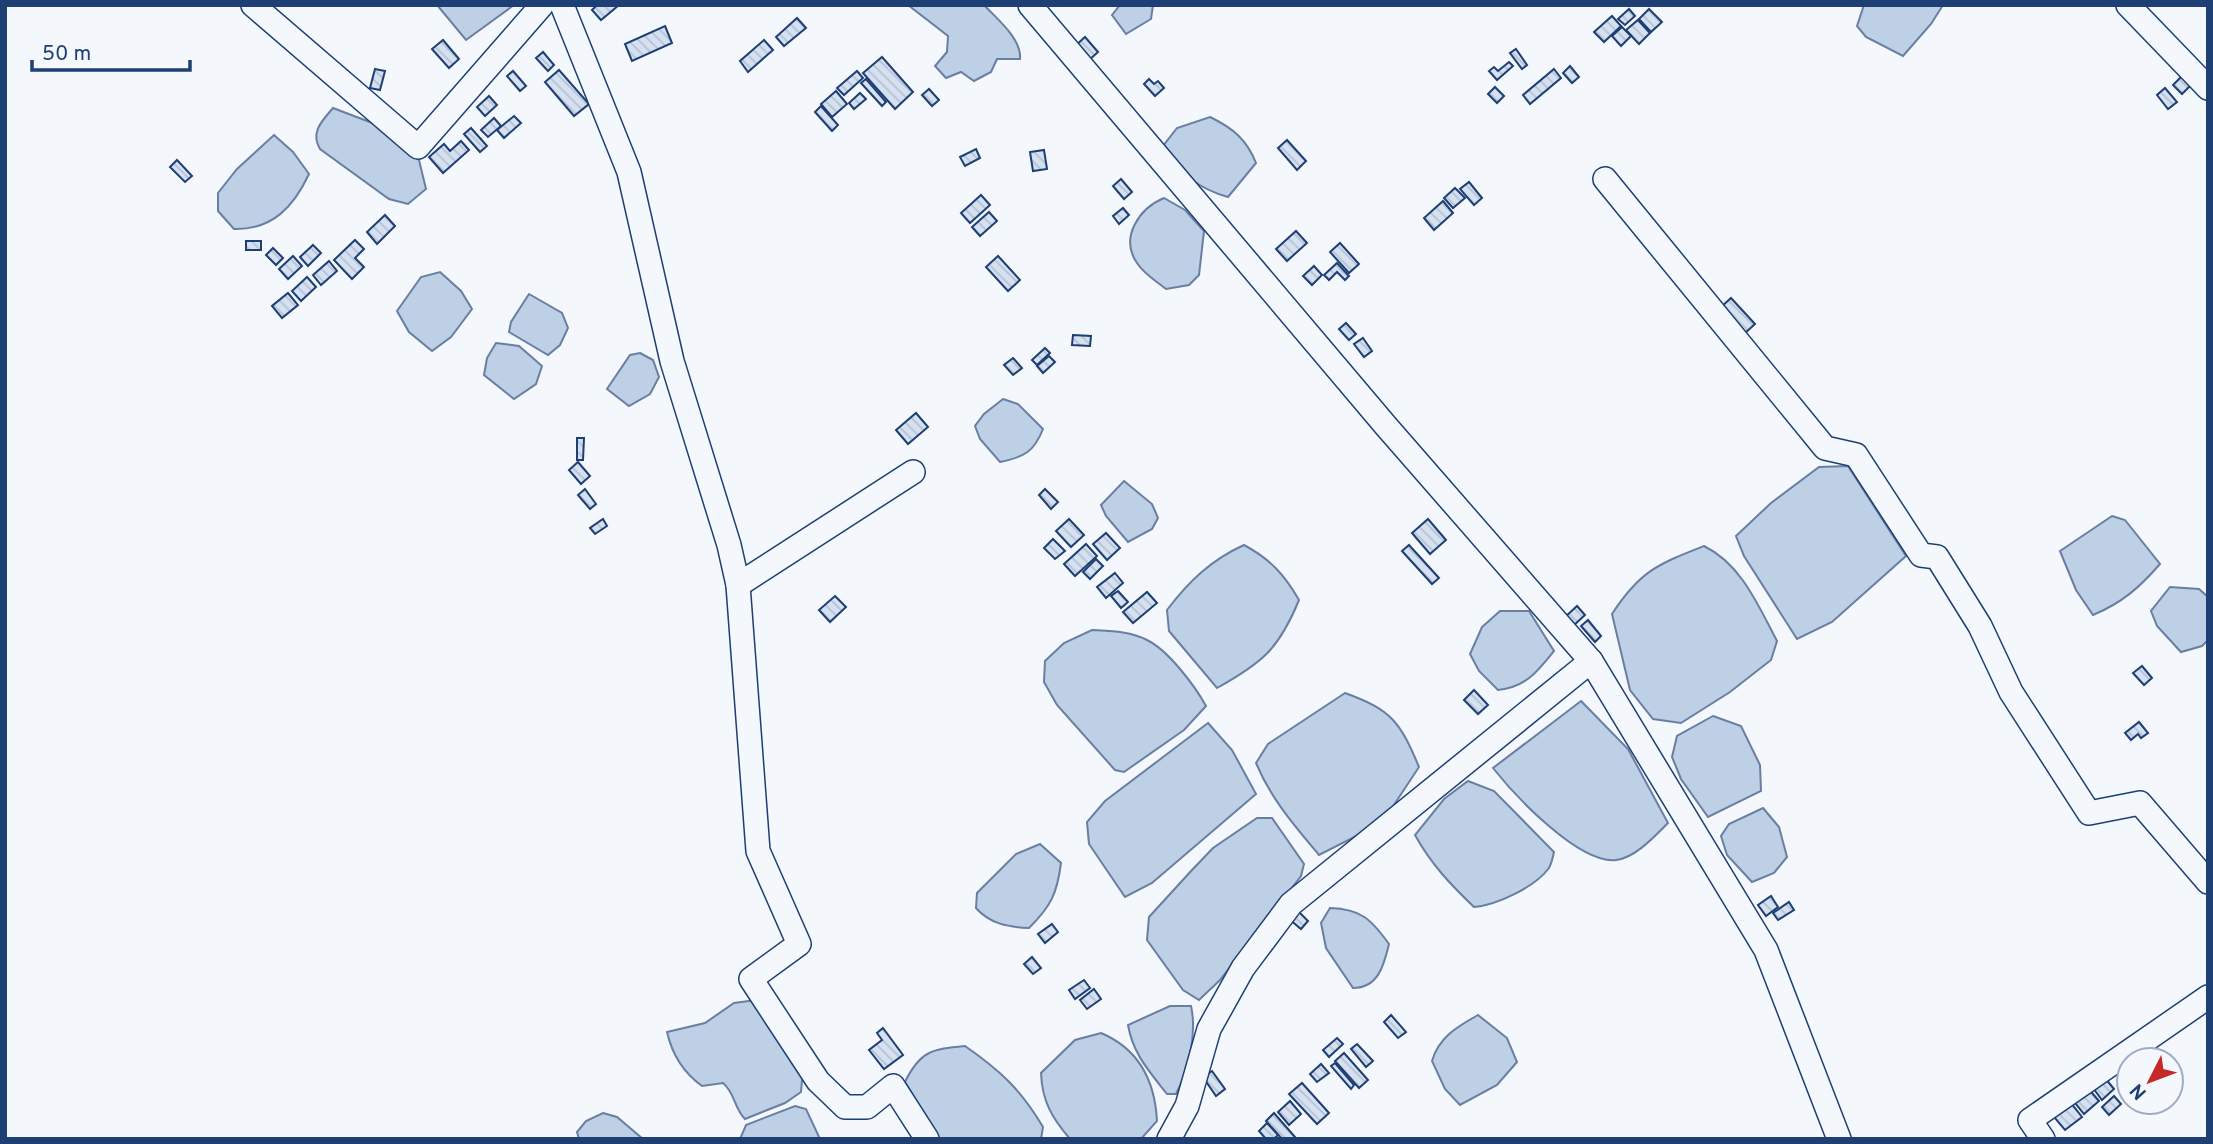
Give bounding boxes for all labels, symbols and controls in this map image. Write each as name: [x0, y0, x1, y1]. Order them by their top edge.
scale bar: [32, 28, 189, 72]
text: 50 m: [42, 41, 91, 68]
north arrow: [2115, 1046, 2185, 1116]
text: N: [2125, 1078, 2152, 1104]

